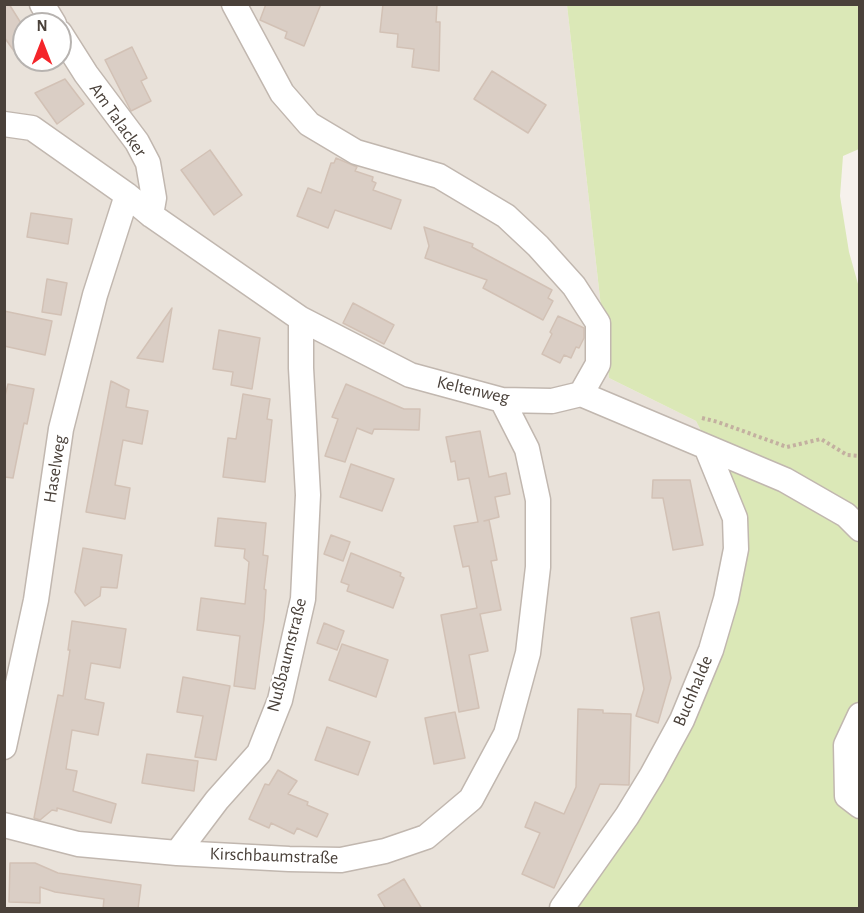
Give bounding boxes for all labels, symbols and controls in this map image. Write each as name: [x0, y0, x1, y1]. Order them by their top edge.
north arrow: [12, 12, 72, 72]
text: N: [36, 18, 48, 34]
street label: Am Talacker: [85, 79, 151, 161]
street label: Keltenweg: [435, 371, 511, 409]
street label: Haselweg: [39, 434, 71, 504]
street label: Nußbaumstraße: [262, 596, 312, 714]
street label: Buchhalde: [668, 652, 718, 730]
street label: Kirschbaumstraße: [209, 843, 339, 869]

